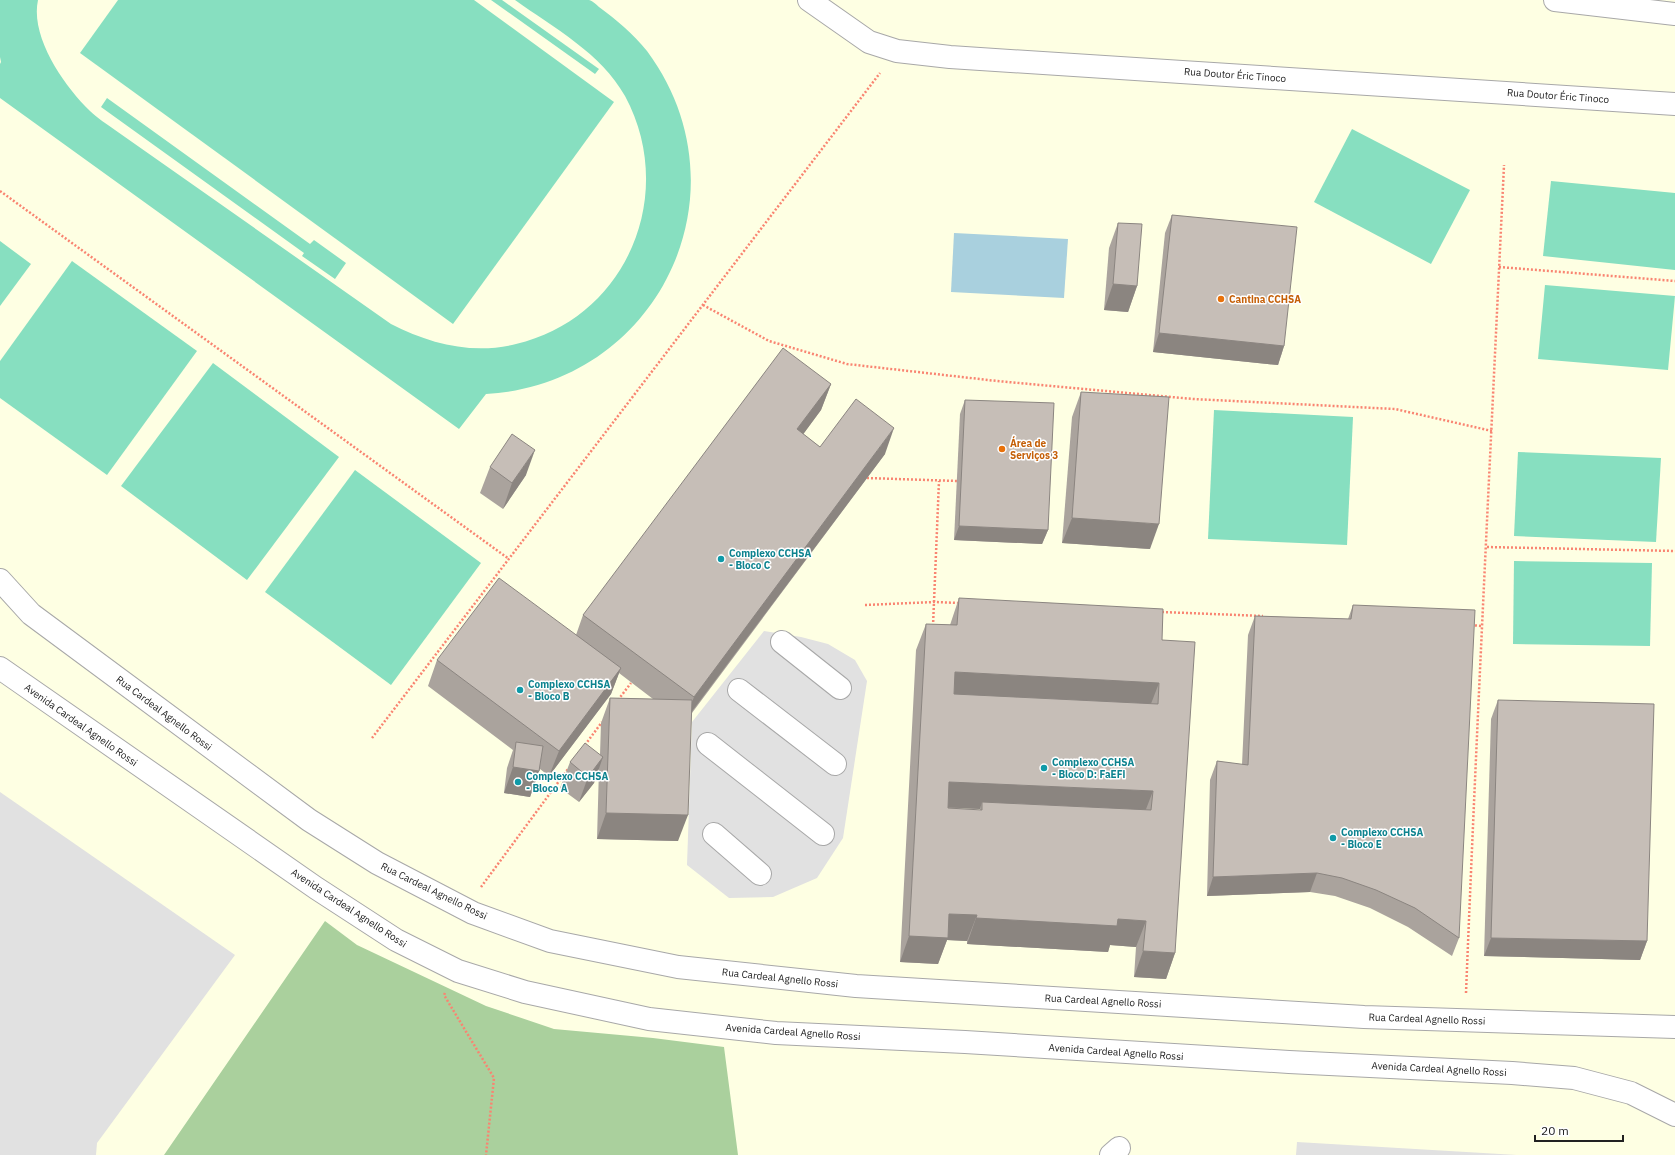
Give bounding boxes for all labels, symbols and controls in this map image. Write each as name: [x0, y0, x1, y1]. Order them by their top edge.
street label: Rua Doutor Éric Tinoco: [1183, 65, 1287, 85]
street label: Rua Doutor Éric Tinoco: [1506, 86, 1610, 106]
place label: Cantina CCHSA: [1229, 293, 1301, 306]
marker: Cantina CCHSA: [1216, 294, 1226, 304]
place label: Área de Serviços 3: [1010, 435, 1058, 462]
marker: Área de Serviços 3: [997, 444, 1007, 454]
place label: Complexo CCHSA - Bloco C: [729, 547, 811, 572]
marker: Complexo CCHSA - Bloco C: [716, 554, 726, 564]
street label: Rua Cardeal Agnello Rossi: [113, 673, 215, 753]
place label: Complexo CCHSA - Bloco B: [528, 678, 610, 703]
street label: Avenida Cardeal Agnello Rossi: [22, 681, 140, 769]
marker: Complexo CCHSA - Bloco B: [515, 685, 525, 695]
place label: Complexo CCHSA - Bloco D: FaEFi: [1052, 756, 1134, 781]
marker: Complexo CCHSA - Bloco D: FaEFi: [1039, 763, 1049, 773]
place label: Complexo CCHSA - Bloco A: [526, 770, 608, 795]
marker: Complexo CCHSA - Bloco A: [513, 777, 523, 787]
place label: Complexo CCHSA - Bloco E: [1341, 826, 1423, 851]
marker: Complexo CCHSA - Bloco E: [1328, 833, 1338, 843]
street label: Rua Cardeal Agnello Rossi: [379, 860, 489, 922]
street label: Avenida Cardeal Agnello Rossi: [289, 866, 409, 950]
street label: Rua Cardeal Agnello Rossi: [721, 965, 839, 991]
street label: Rua Cardeal Agnello Rossi: [1044, 991, 1162, 1011]
street label: Rua Cardeal Agnello Rossi: [1368, 1010, 1486, 1028]
street label: Avenida Cardeal Agnello Rossi: [725, 1021, 861, 1043]
street label: Avenida Cardeal Agnello Rossi: [1048, 1041, 1184, 1063]
street label: Avenida Cardeal Agnello Rossi: [1371, 1059, 1507, 1079]
scale bar: [1535, 1117, 1623, 1143]
text: 20 m: [1541, 1123, 1569, 1138]

